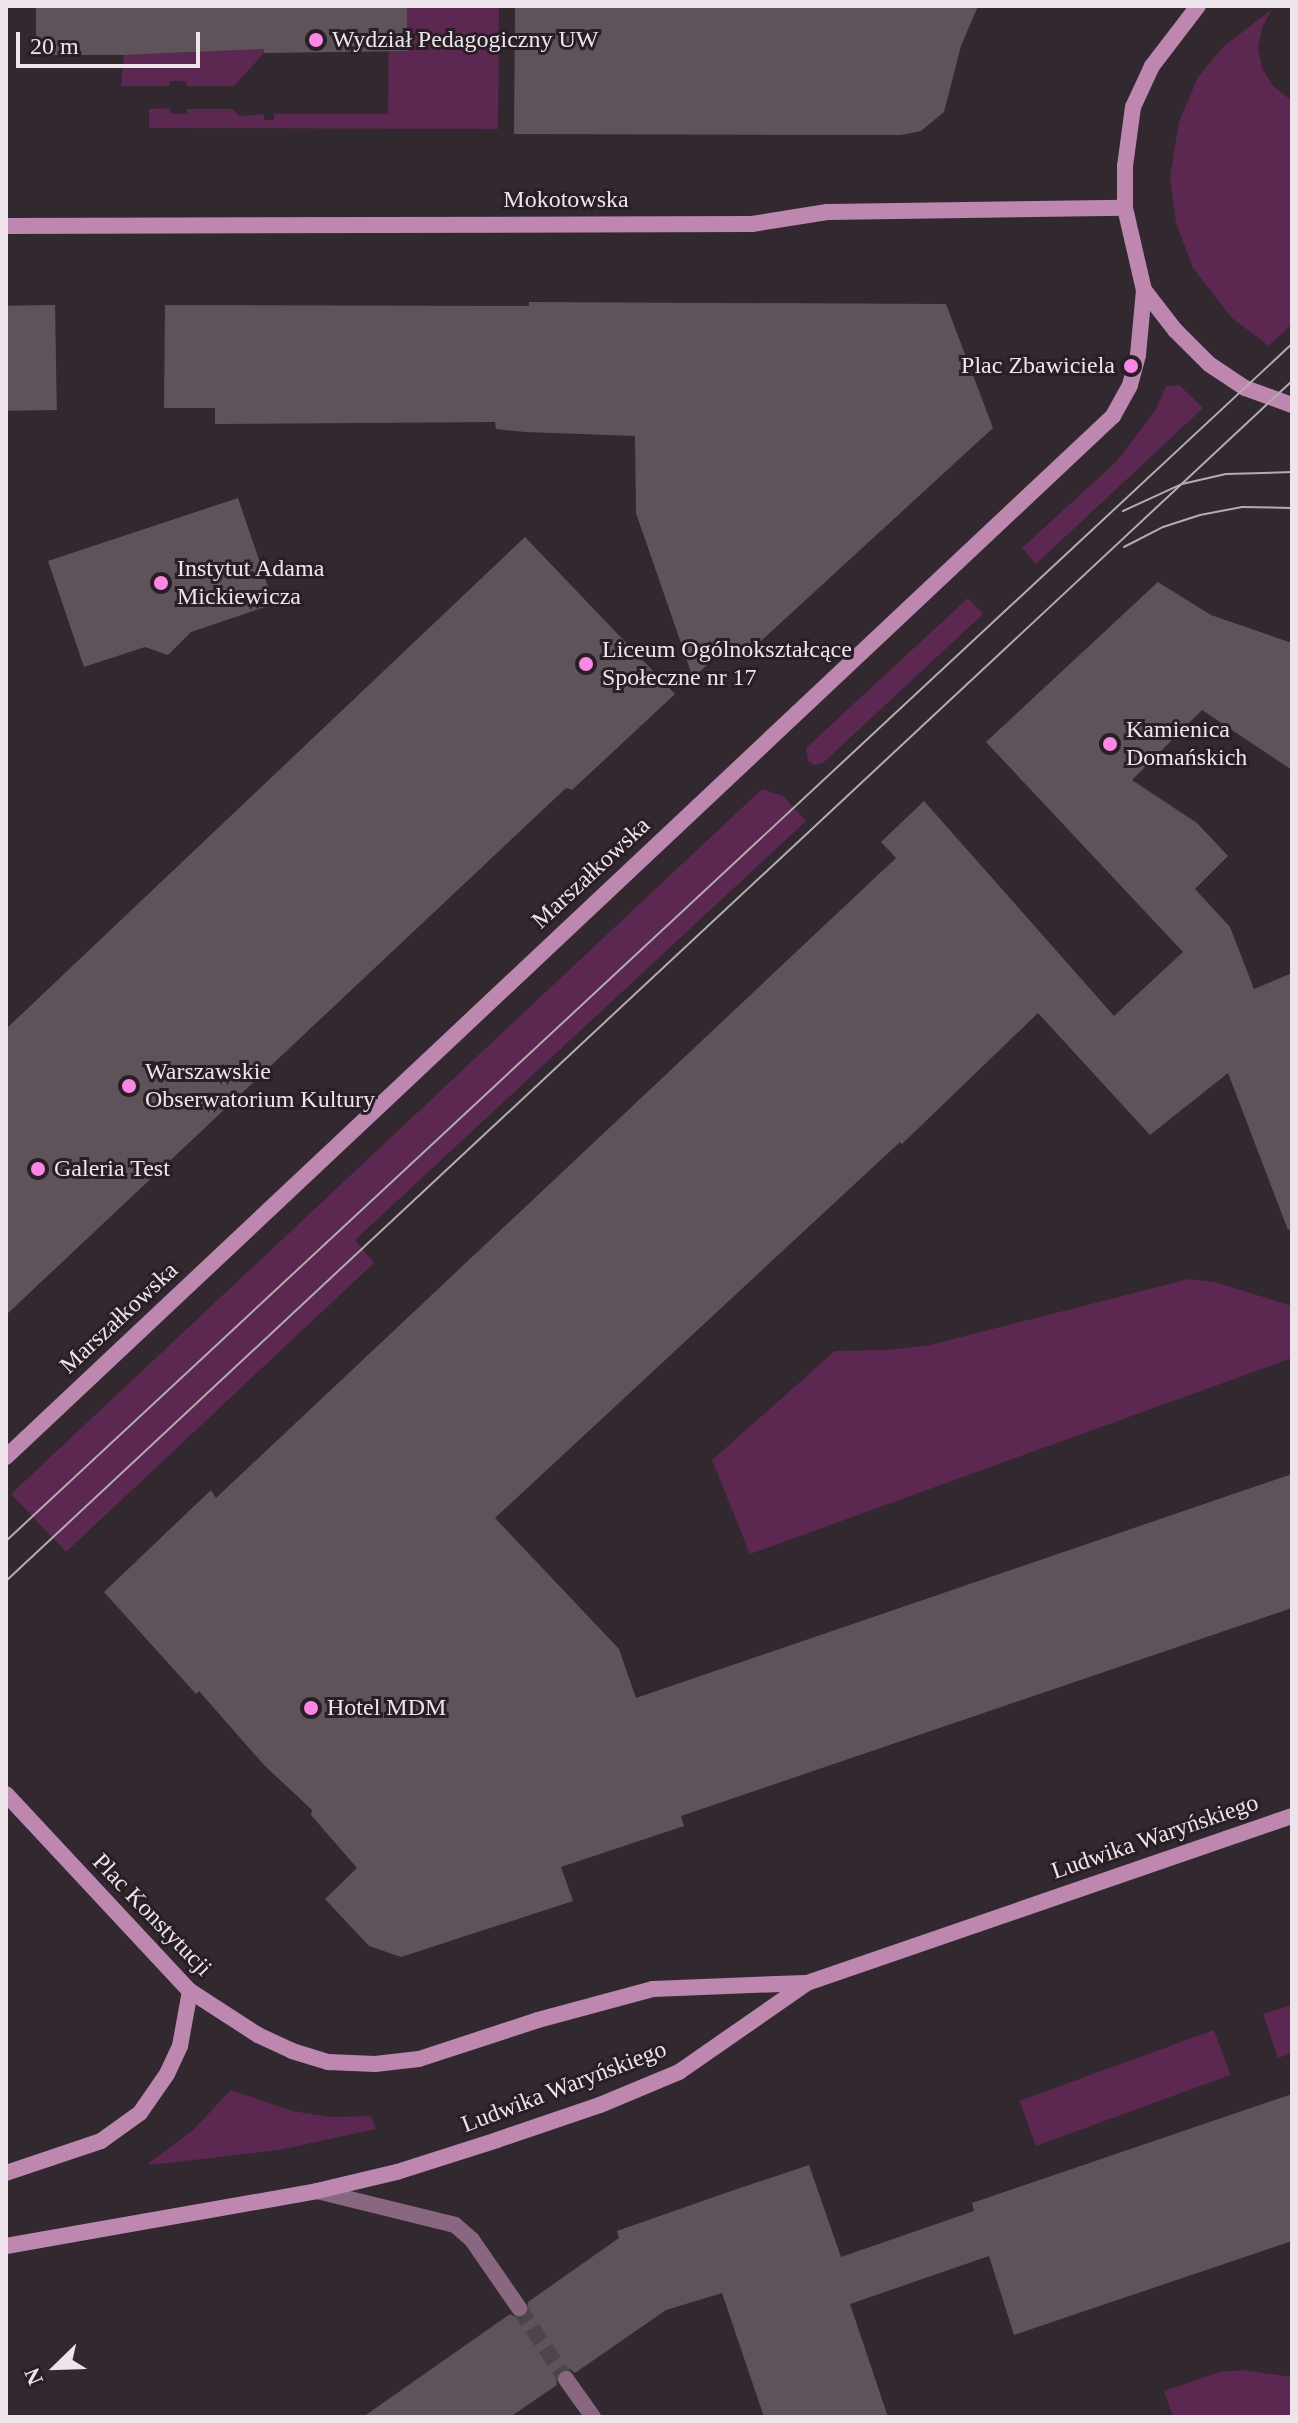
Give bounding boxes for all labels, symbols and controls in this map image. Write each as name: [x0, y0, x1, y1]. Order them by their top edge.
scale bar: [20, 16, 204, 66]
place label: Wydział Pedagogiczny UW: [332, 26, 598, 54]
marker: Wydział Pedagogiczny UW: [307, 31, 325, 49]
text: 20 m: [30, 33, 79, 59]
street label: Mokotowska: [503, 186, 629, 214]
place label: Plac Zbawiciela: [961, 352, 1115, 380]
marker: Plac Zbawiciela: [1122, 357, 1140, 375]
place label: Instytut Adama Mickiewicza: [177, 555, 326, 611]
marker: Instytut Adama Mickiewicza: [152, 574, 170, 592]
place label: Liceum Ogólnokształcące Społeczne nr 17: [602, 636, 852, 692]
marker: Liceum Ogólnokształcące Społeczne nr 17: [577, 655, 595, 673]
place label: Kamienica Domańskich: [1126, 716, 1247, 772]
marker: Kamienica Domańskich: [1101, 735, 1119, 753]
street label: Marszałkowska: [526, 811, 656, 935]
place label: Warszawskie Obserwatorium Kultury: [145, 1058, 375, 1114]
marker: Warszawskie Obserwatorium Kultury: [120, 1077, 138, 1095]
place label: Galeria Test: [54, 1155, 170, 1183]
marker: Galeria Test: [29, 1160, 47, 1178]
street label: Marszałkowska: [54, 1256, 184, 1380]
place label: Hotel MDM: [327, 1694, 446, 1722]
marker: Hotel MDM: [302, 1699, 320, 1717]
street label: Ludwika Waryńskiego: [1048, 1788, 1262, 1886]
street label: Plac Konstytucji: [86, 1848, 218, 1982]
street label: Ludwika Waryńskiego: [457, 2035, 671, 2139]
north arrow: [16, 2327, 96, 2407]
text: N: [19, 2364, 48, 2389]

